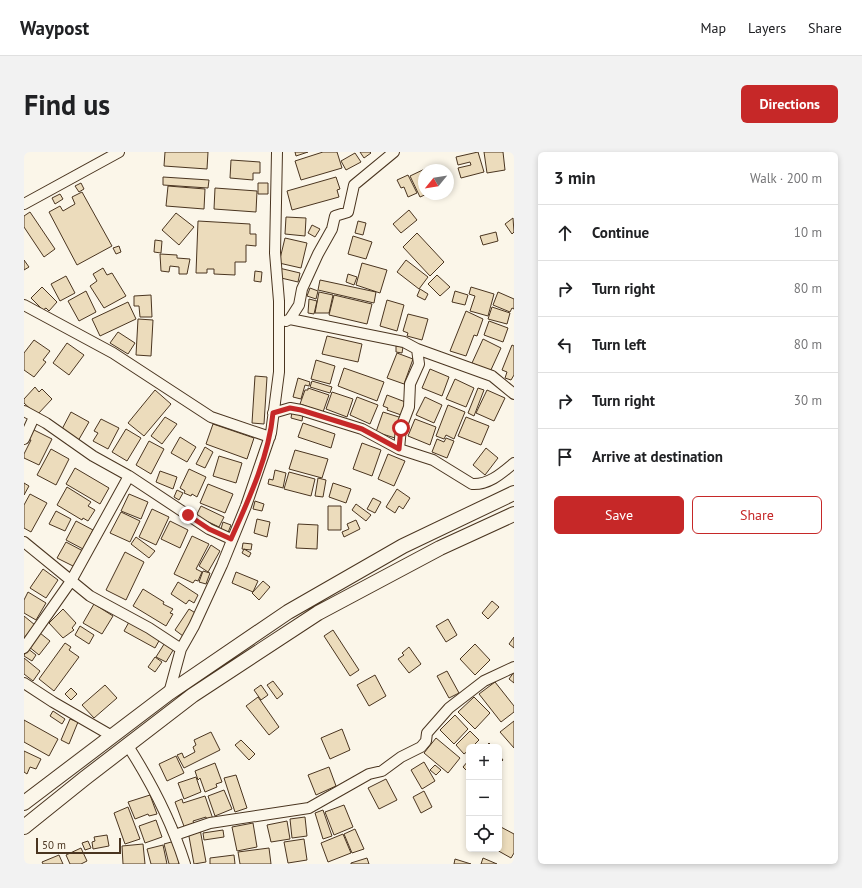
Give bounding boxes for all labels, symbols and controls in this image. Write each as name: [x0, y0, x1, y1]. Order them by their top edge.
text: Waypost: [20, 16, 89, 40]
text: Map: [700, 19, 726, 37]
text: Layers: [748, 19, 786, 37]
text: Share: [808, 19, 842, 37]
button: Directions: [741, 85, 838, 123]
text: Find us: [24, 86, 110, 123]
north arrow: [418, 164, 454, 200]
text: 3 min: [554, 167, 595, 189]
text: Walk · 200 m: [750, 170, 822, 187]
icon: ahead: [554, 222, 576, 244]
text: Continue: [592, 223, 649, 242]
text: 10 m: [794, 224, 822, 241]
icon: right: [554, 278, 576, 300]
text: Turn right: [592, 279, 655, 298]
text: 80 m: [794, 280, 822, 297]
icon: left: [554, 334, 576, 356]
text: Turn left: [592, 335, 646, 354]
text: 80 m: [794, 336, 822, 353]
icon: right: [554, 390, 576, 412]
text: Turn right: [592, 391, 655, 410]
text: 30 m: [794, 392, 822, 409]
route start: [392, 419, 410, 437]
icon: arrive: [554, 446, 576, 468]
text: Arrive at destination: [592, 447, 723, 466]
button: Save: [554, 496, 684, 534]
button: Share: [692, 496, 822, 534]
route end: [179, 506, 197, 524]
map controls: [466, 744, 502, 852]
button: +: [466, 744, 502, 780]
button: −: [466, 780, 502, 816]
button: locate: [466, 816, 502, 852]
scale bar: [36, 836, 121, 855]
text: 50 m: [42, 838, 66, 852]

